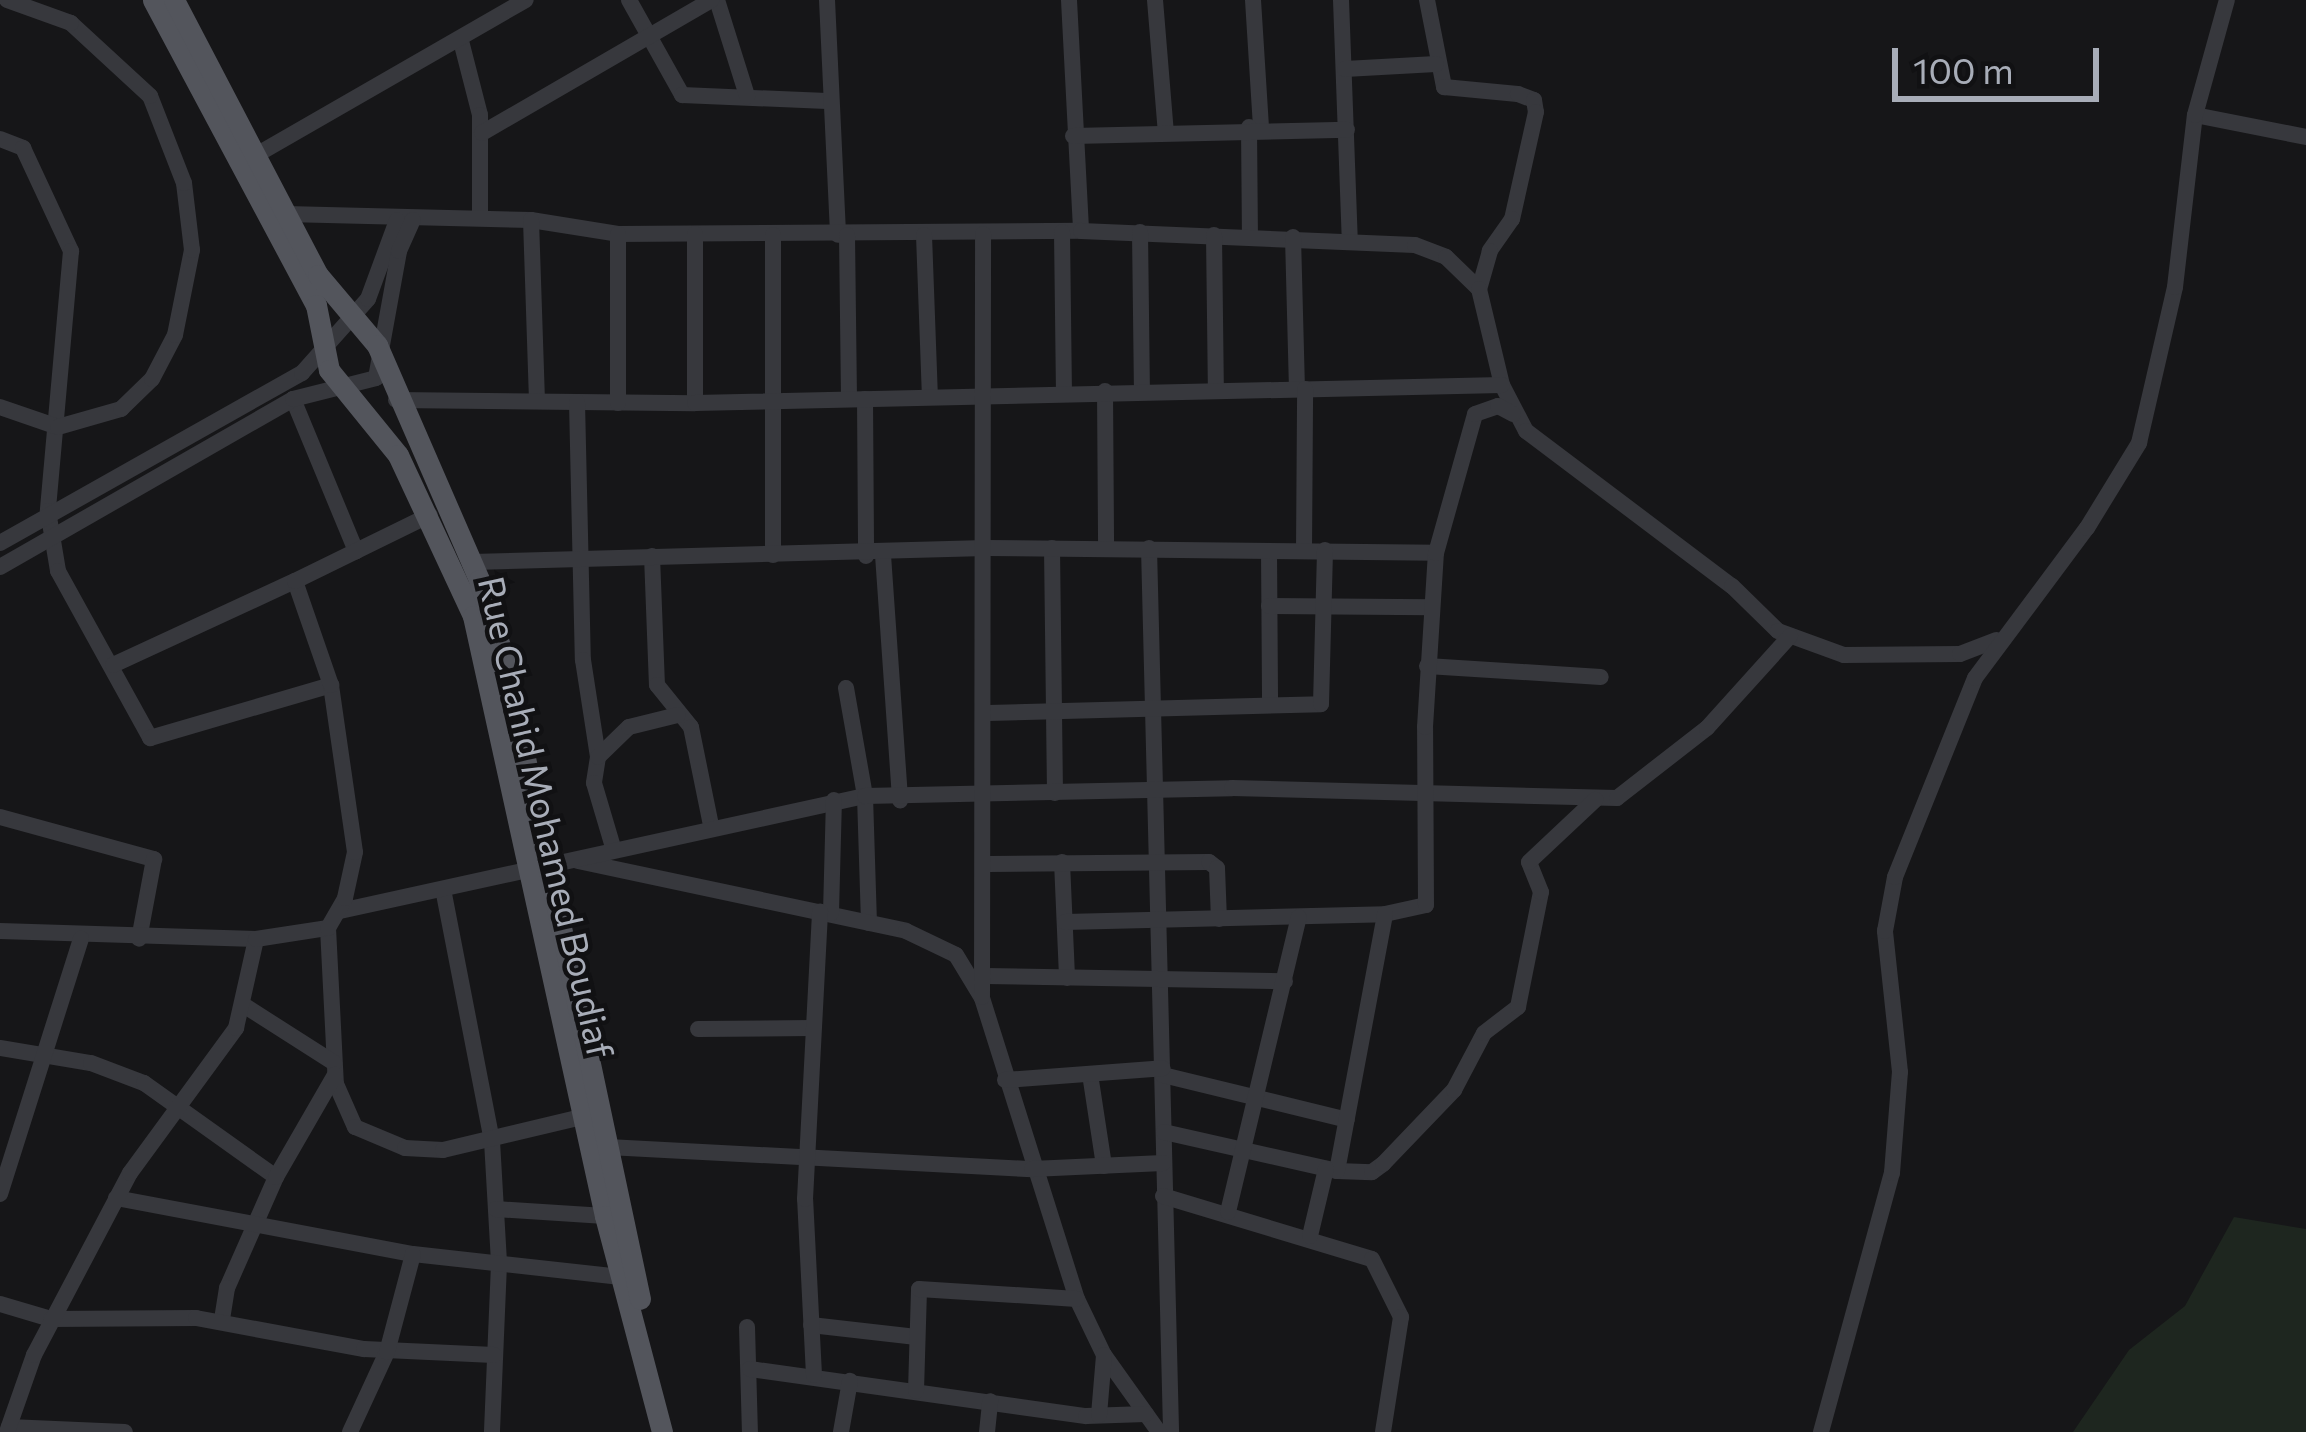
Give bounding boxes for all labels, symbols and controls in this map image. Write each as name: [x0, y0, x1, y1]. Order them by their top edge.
scale bar: [1898, 24, 2105, 98]
text: 100 m: [1913, 47, 2014, 91]
street label: Rue Chahid Mohamed Boudiaf: [471, 572, 623, 1062]

